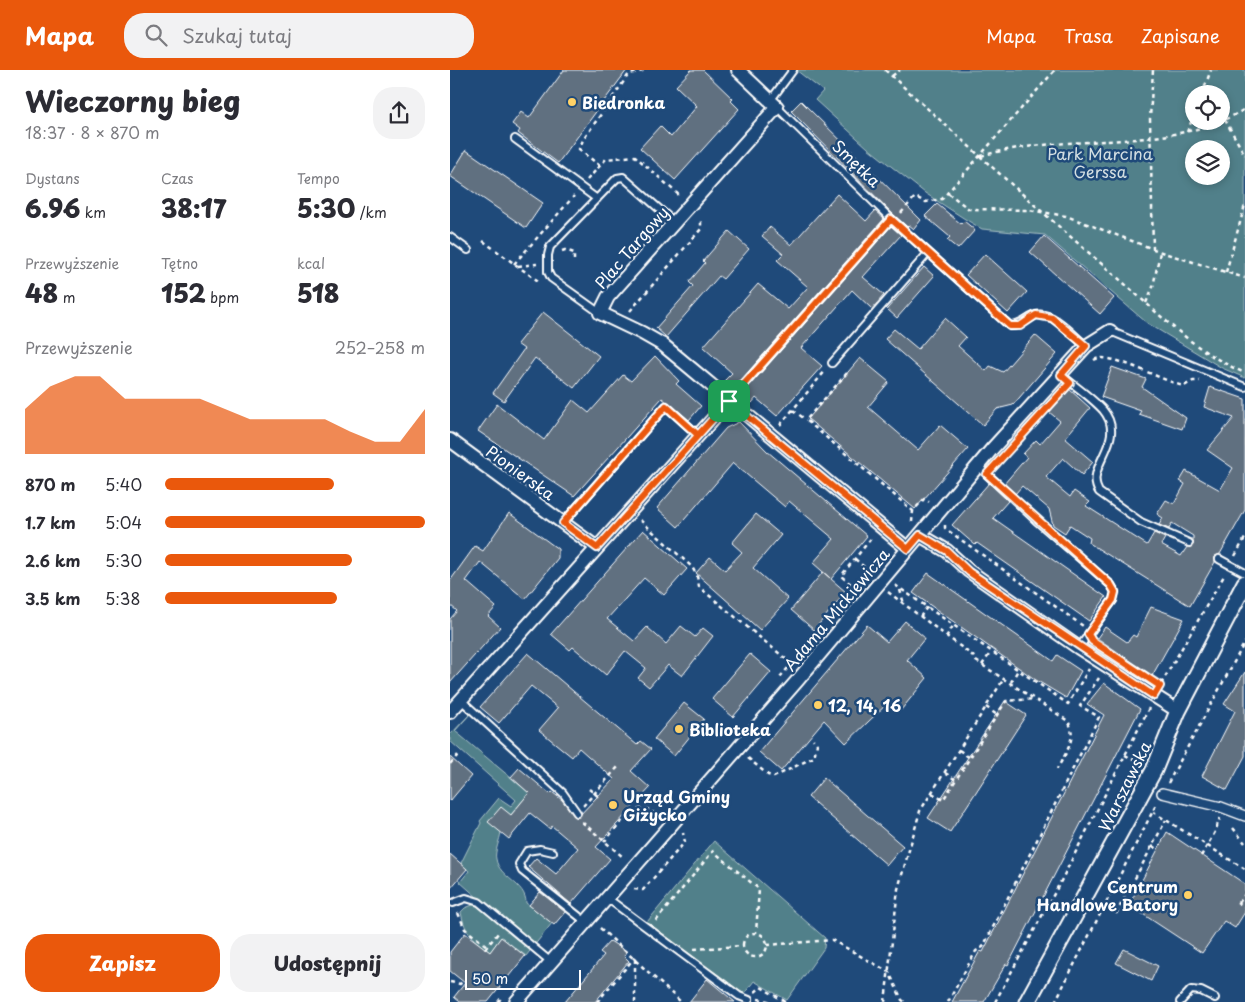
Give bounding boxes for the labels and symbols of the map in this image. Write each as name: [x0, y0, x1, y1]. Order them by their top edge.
place label: Biedronka: [582, 90, 665, 114]
marker: Biedronka: [566, 96, 578, 108]
street label: Smętka: [827, 134, 887, 192]
park label: Park Marcina Gerssa: [1047, 141, 1153, 183]
street label: Plac Targowy: [588, 200, 674, 294]
pin: [708, 380, 750, 422]
street label: Pionierska: [482, 439, 560, 505]
street label: Adama Mickiewicza: [777, 542, 895, 676]
place label: 12, 14, 16: [828, 693, 901, 717]
marker: 12, 14, 16: [812, 699, 824, 711]
place label: Biblioteka: [689, 717, 771, 741]
marker: Biblioteka: [673, 723, 685, 735]
street label: Warszawska: [1092, 737, 1156, 835]
place label: Urząd Gminy Giżycko: [623, 784, 730, 826]
marker: Urząd Gminy Giżycko: [607, 799, 619, 811]
place label: Centrum Handlowe Batory: [1037, 874, 1178, 916]
marker: Centrum Handlowe Batory: [1182, 889, 1194, 901]
scale bar: [465, 967, 581, 990]

